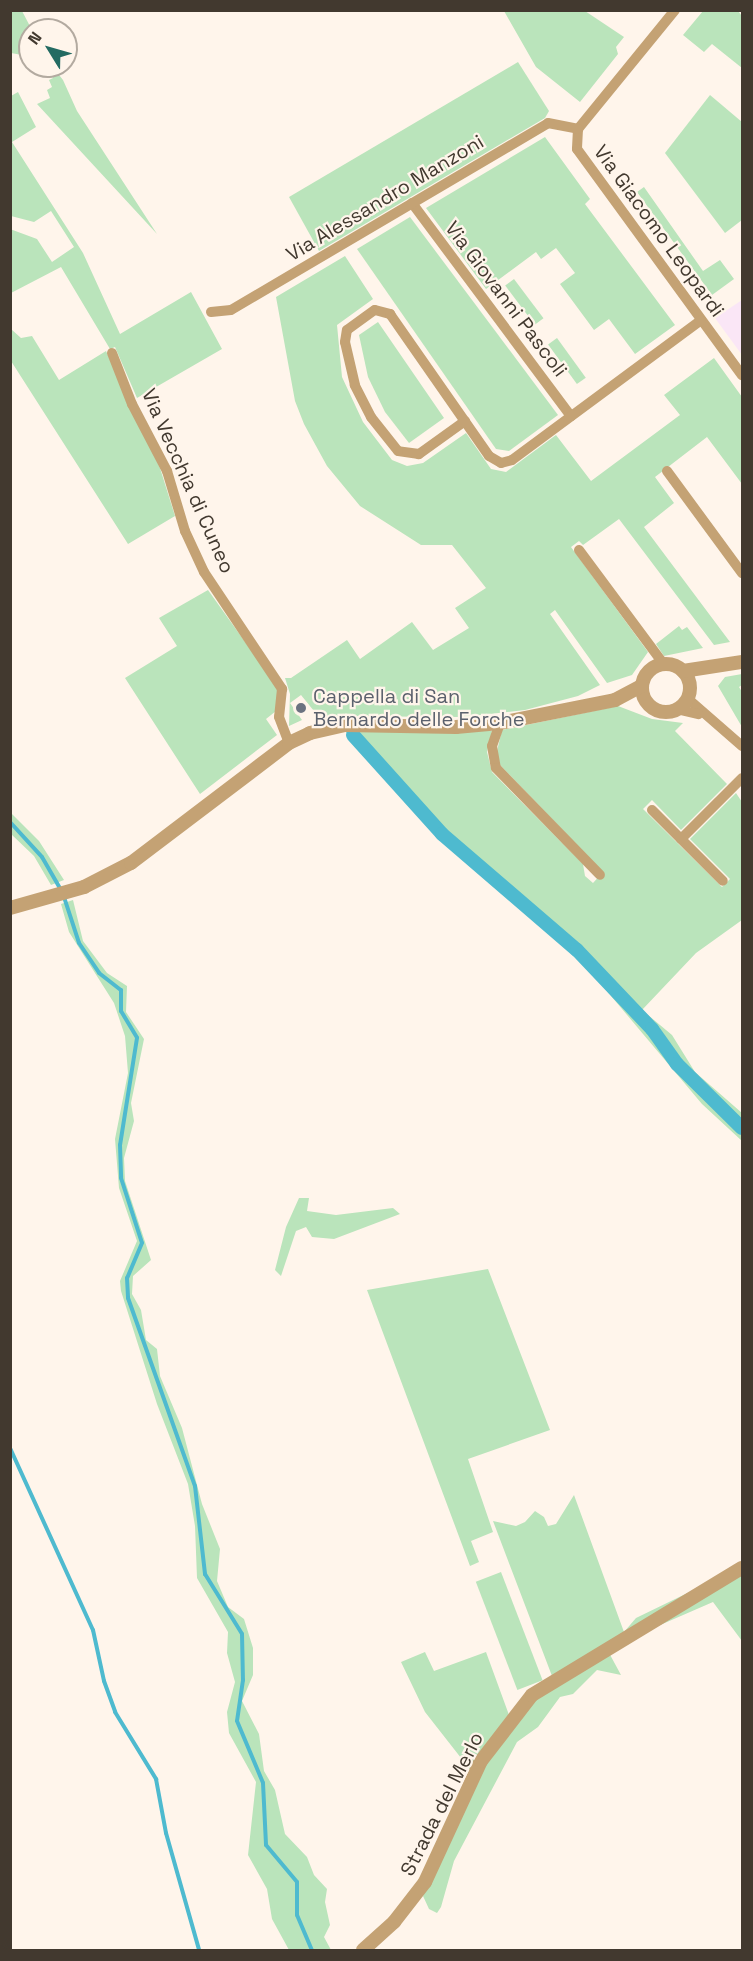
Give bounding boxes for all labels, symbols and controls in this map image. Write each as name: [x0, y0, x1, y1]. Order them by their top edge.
north arrow: [18, 18, 78, 78]
text: N: [23, 27, 46, 49]
street label: Via Alessandro Manzoni: [282, 129, 488, 267]
street label: Via Giacomo Leopardi: [589, 140, 729, 322]
street label: Via Giovanni Pascoli: [440, 217, 572, 381]
street label: Via Vecchia di Cuneo: [136, 385, 240, 577]
place label: Cappella di San Bernardo delle Forche: [313, 684, 525, 731]
marker: Cappella di San Bernardo delle Forche: [294, 701, 308, 715]
street label: Strada del Merlo: [395, 1728, 489, 1880]

